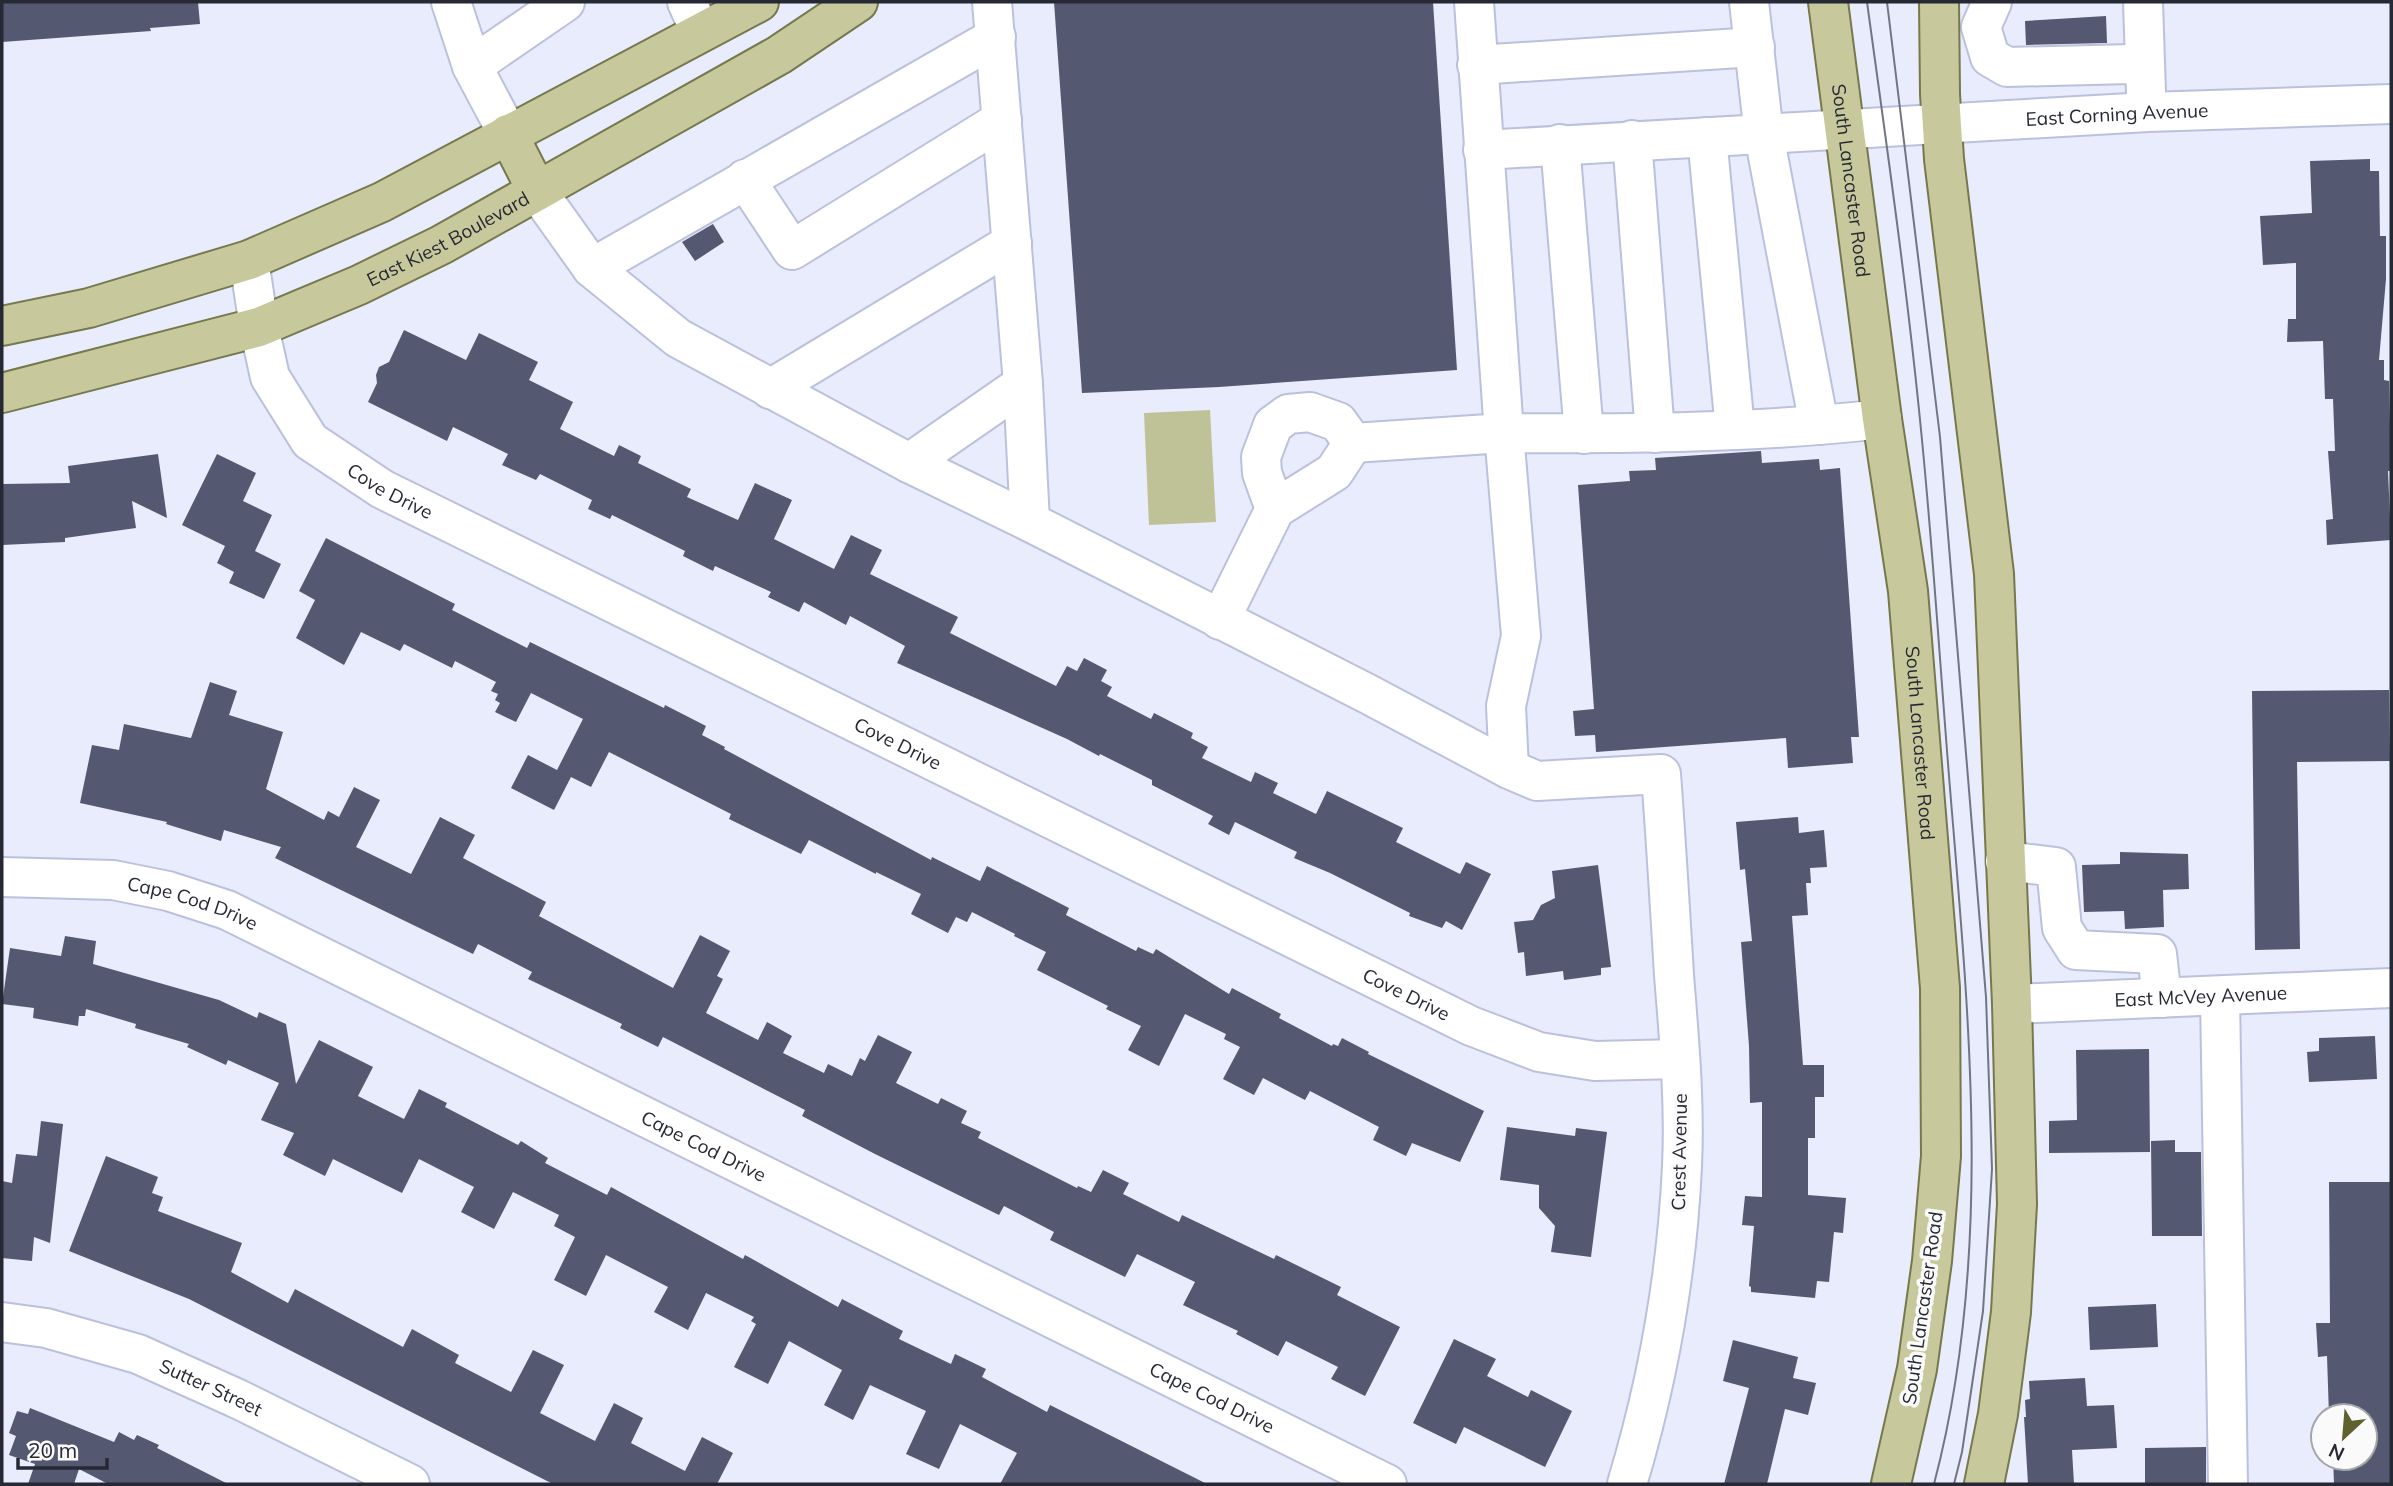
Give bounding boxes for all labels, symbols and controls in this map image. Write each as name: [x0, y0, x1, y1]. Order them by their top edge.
street label: South Lancaster Road: [1827, 82, 1876, 279]
street label: East Corning Avenue: [2025, 98, 2209, 131]
street label: East Kiest Boulevard: [363, 186, 533, 291]
street label: Cove Drive: [343, 457, 437, 524]
street label: South Lancaster Road: [1900, 645, 1940, 841]
street label: Cove Drive: [850, 712, 945, 775]
street label: Cape Cod Drive: [125, 871, 262, 935]
street label: Cove Drive: [1359, 962, 1454, 1026]
street label: East McVey Avenue: [2114, 980, 2288, 1012]
street label: Crest Avenue: [1666, 1093, 1692, 1211]
street label: Cape Cod Drive: [637, 1105, 770, 1187]
street label: South Lancaster Road: [1897, 1210, 1947, 1406]
street label: Sutter Street: [156, 1353, 267, 1421]
street label: Cape Cod Drive: [1145, 1356, 1278, 1438]
north arrow: [2309, 1402, 2379, 1472]
scale bar: [18, 1426, 107, 1470]
text: 20 m: [28, 1437, 77, 1463]
text: N: [2325, 1438, 2348, 1466]

